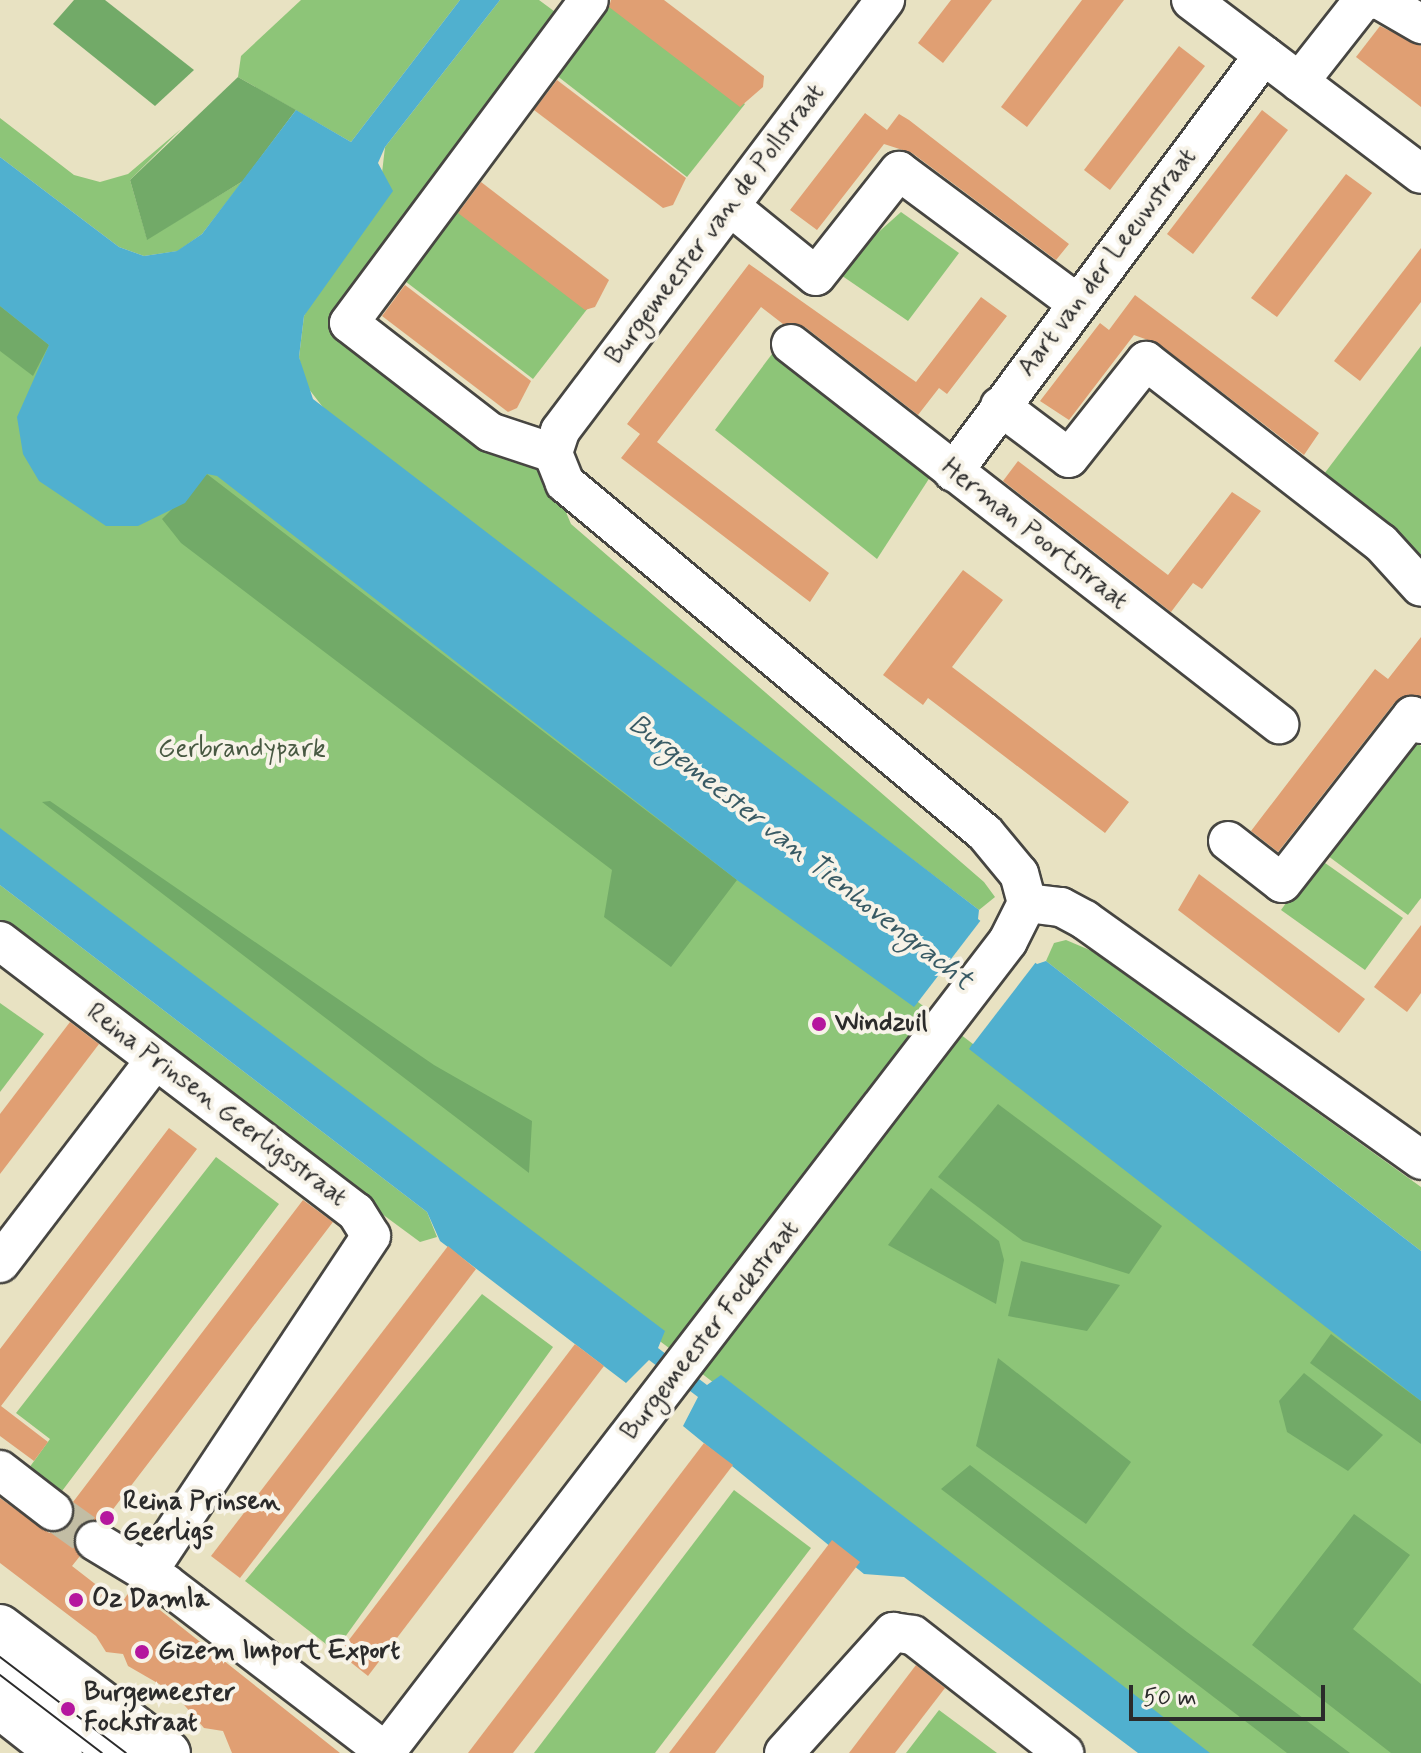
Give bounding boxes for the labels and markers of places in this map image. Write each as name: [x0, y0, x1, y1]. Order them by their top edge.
place label: Windzuil: [835, 1008, 928, 1040]
marker: Windzuil: [810, 1015, 828, 1033]
place label: Reina Prinsen Geerligs: [123, 1487, 280, 1548]
marker: Reina Prinsen Geerligs: [98, 1509, 116, 1527]
place label: Oz Damla: [92, 1584, 203, 1616]
marker: Oz Damla: [67, 1591, 85, 1609]
place label: Gizem Import Export: [158, 1636, 412, 1668]
marker: Gizem Import Export: [133, 1643, 151, 1661]
place label: Burgemeester Fockstraat: [84, 1678, 235, 1740]
marker: Burgemeester Fockstraat: [59, 1700, 77, 1718]

